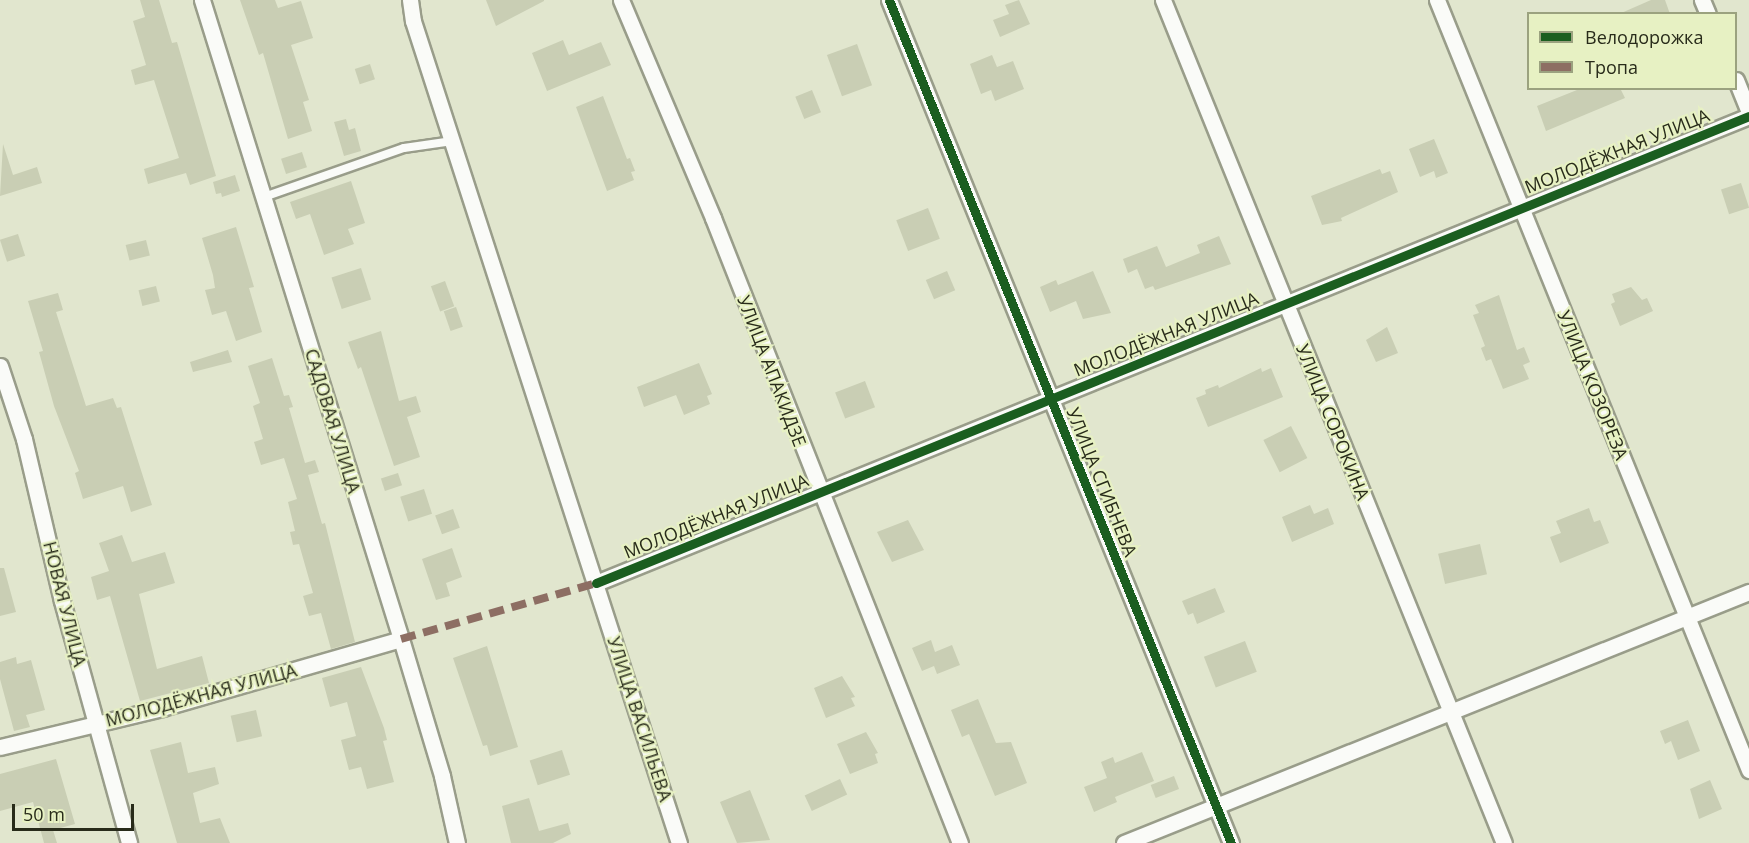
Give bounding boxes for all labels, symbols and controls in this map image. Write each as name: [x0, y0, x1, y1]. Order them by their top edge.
legend: [1527, 12, 1737, 90]
text: Велодорожка: [1585, 25, 1703, 49]
text: Тропа: [1585, 55, 1638, 79]
street label: МОЛОДЁЖНАЯ УЛИЦА: [1522, 104, 1712, 198]
street label: МОЛОДЁЖНАЯ УЛИЦА: [1071, 287, 1261, 381]
street label: УЛИЦА АПАКИДЗЕ: [733, 292, 811, 450]
street label: УЛИЦА КОЗОРЕЗА: [1553, 307, 1633, 463]
street label: УЛИЦА СОРОКИНА: [1292, 341, 1374, 503]
street label: САДОВАЯ УЛИЦА: [301, 346, 365, 496]
street label: УЛИЦА СГИБНЕВА: [1062, 404, 1142, 560]
street label: МОЛОДЁЖНАЯ УЛИЦА: [621, 469, 811, 563]
street label: НОВАЯ УЛИЦА: [39, 539, 91, 669]
street label: УЛИЦА ВАСИЛЬЕВА: [603, 634, 677, 804]
street label: МОЛОДЁЖНАЯ УЛИЦА: [103, 659, 299, 731]
scale bar: [15, 792, 136, 830]
text: 50 m: [23, 802, 65, 826]

